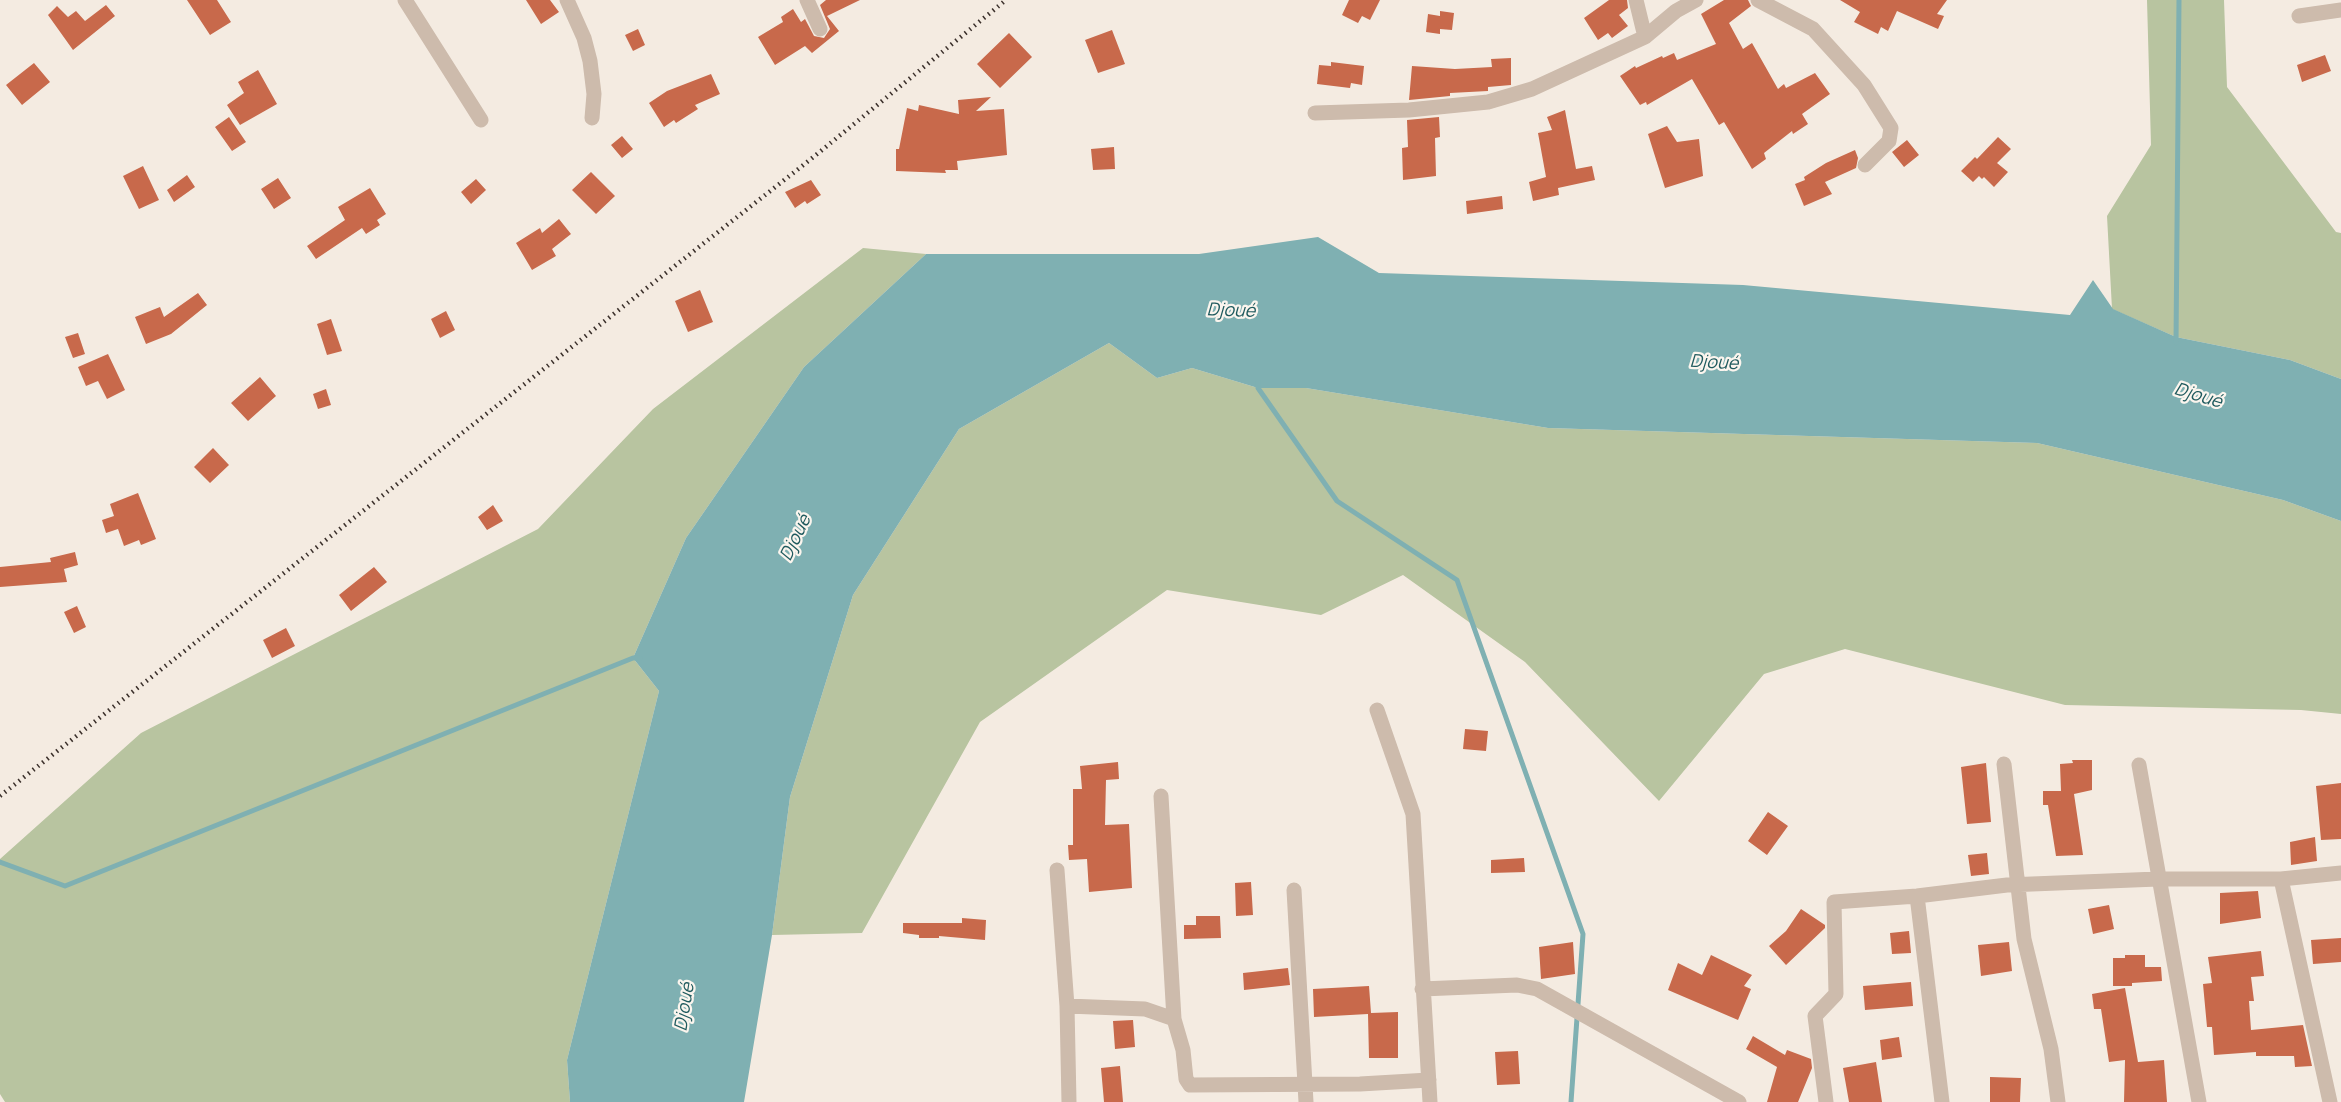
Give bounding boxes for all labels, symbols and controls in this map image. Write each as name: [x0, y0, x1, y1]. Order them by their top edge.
water label: Djoué: [1206, 299, 1256, 323]
water label: Djoué: [1689, 351, 1739, 375]
water label: Djoué: [2172, 379, 2224, 413]
water label: Djoué: [776, 511, 816, 565]
water label: Djoué: [671, 981, 699, 1033]

